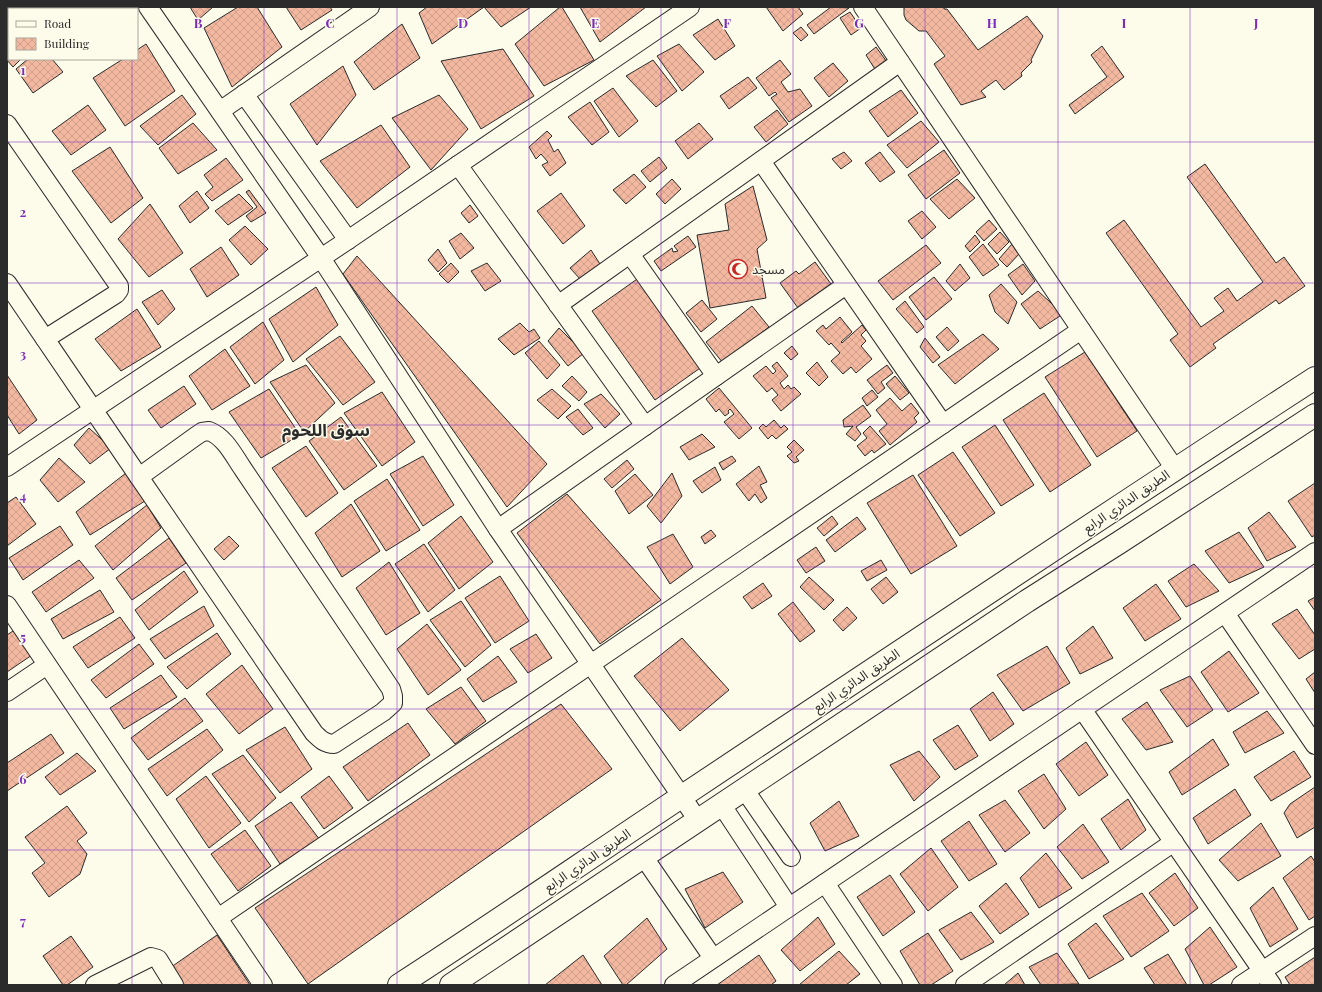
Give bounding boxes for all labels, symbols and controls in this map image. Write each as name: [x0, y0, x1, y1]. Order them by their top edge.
legend: [8, 8, 138, 60]
text: B: [194, 14, 203, 31]
text: C: [325, 14, 335, 31]
text: D: [458, 14, 468, 31]
text: E: [591, 14, 599, 31]
text: F: [723, 14, 731, 31]
text: G: [854, 14, 864, 31]
text: H: [987, 14, 997, 31]
text: I: [1122, 14, 1127, 31]
text: J: [1253, 14, 1259, 31]
text: Road: [44, 15, 71, 31]
text: Building: [44, 35, 90, 51]
text: 1: [21, 61, 26, 78]
text: 2: [20, 203, 27, 220]
mosque icon: مسجد: [727, 258, 749, 280]
place label: مسجد: [752, 260, 785, 277]
text: 3: [20, 345, 26, 362]
district label: سوق اللحوم: [282, 418, 370, 443]
street label: الطريق الدائري الرابع: [1079, 465, 1174, 538]
text: 4: [20, 487, 27, 504]
text: 5: [20, 628, 26, 645]
street label: الطريق الدائري الرابع: [809, 644, 904, 717]
text: 6: [19, 770, 27, 787]
street label: الطريق الدائري الرابع: [540, 824, 635, 897]
text: 7: [20, 912, 26, 929]

